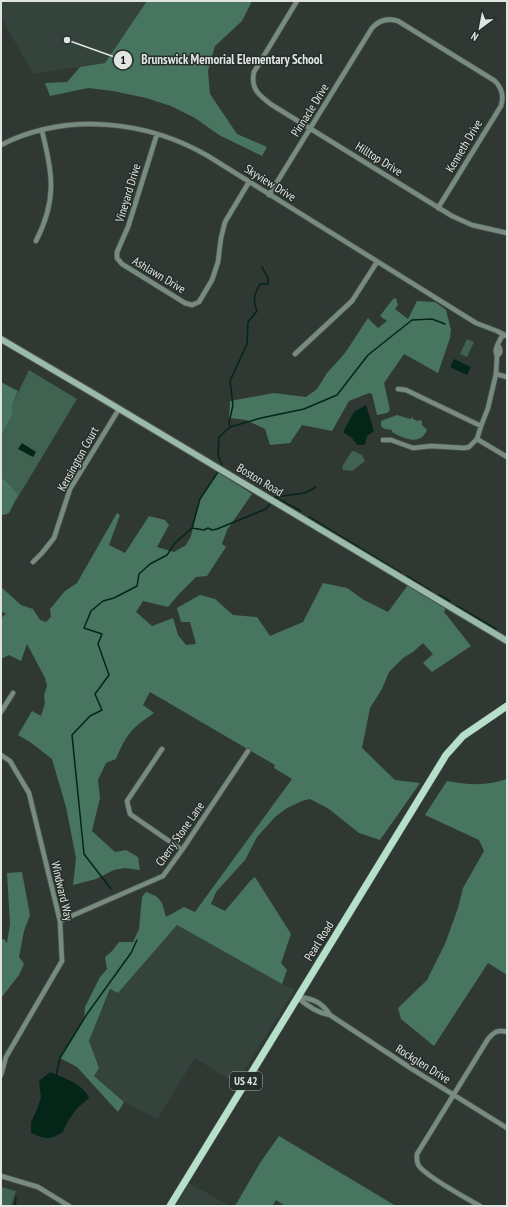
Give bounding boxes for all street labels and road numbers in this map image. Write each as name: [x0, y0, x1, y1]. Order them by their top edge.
street label: Pinnacle Drive: [287, 80, 332, 139]
street label: Kenneth Drive: [442, 117, 485, 175]
street label: Hilltop Drive: [353, 138, 406, 179]
street label: Skyview Drive: [242, 161, 299, 204]
street label: Vineyard Drive: [111, 162, 144, 225]
street label: Ashlawn Drive: [130, 253, 189, 296]
street label: Kensington Court: [54, 423, 102, 494]
street label: Boston Road: [234, 460, 286, 499]
street label: Cherry Stone Lane: [152, 799, 207, 869]
street label: Windward Way: [48, 860, 77, 923]
street label: Pearl Road: [301, 918, 337, 963]
street label: Rockglen Drive: [393, 1041, 453, 1086]
road number: US 42: [230, 1072, 262, 1090]

